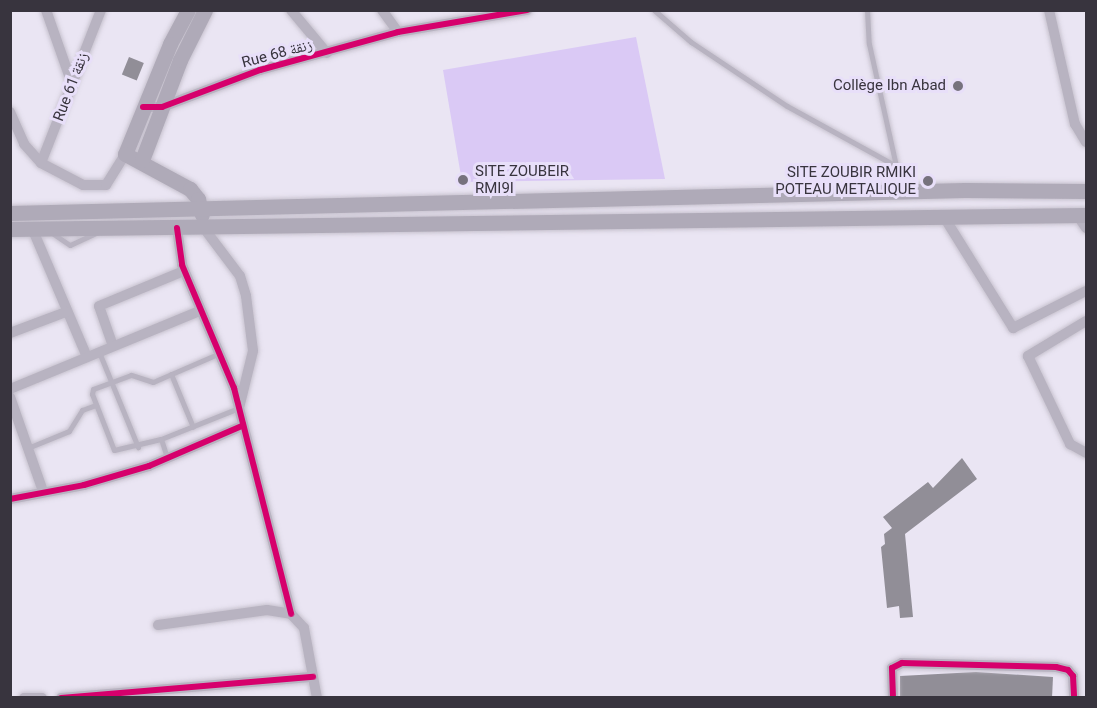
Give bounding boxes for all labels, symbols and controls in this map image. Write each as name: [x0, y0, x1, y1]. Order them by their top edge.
street label: Rue 68 زنقة: [240, 36, 314, 72]
street label: Rue 61 زنقة: [50, 50, 92, 124]
place label: Collège Ibn Abad: [833, 77, 946, 95]
marker: Collège Ibn Abad: [951, 79, 965, 93]
place label: SITE ZOUBEIR RMI9I: [475, 162, 569, 197]
place label: SITE ZOUBIR RMIKI POTEAU METALIQUE: [775, 163, 916, 198]
marker: SITE ZOUBEIR RMI9I: [456, 173, 470, 187]
marker: SITE ZOUBIR RMIKI POTEAU METALIQUE: [921, 174, 935, 188]

